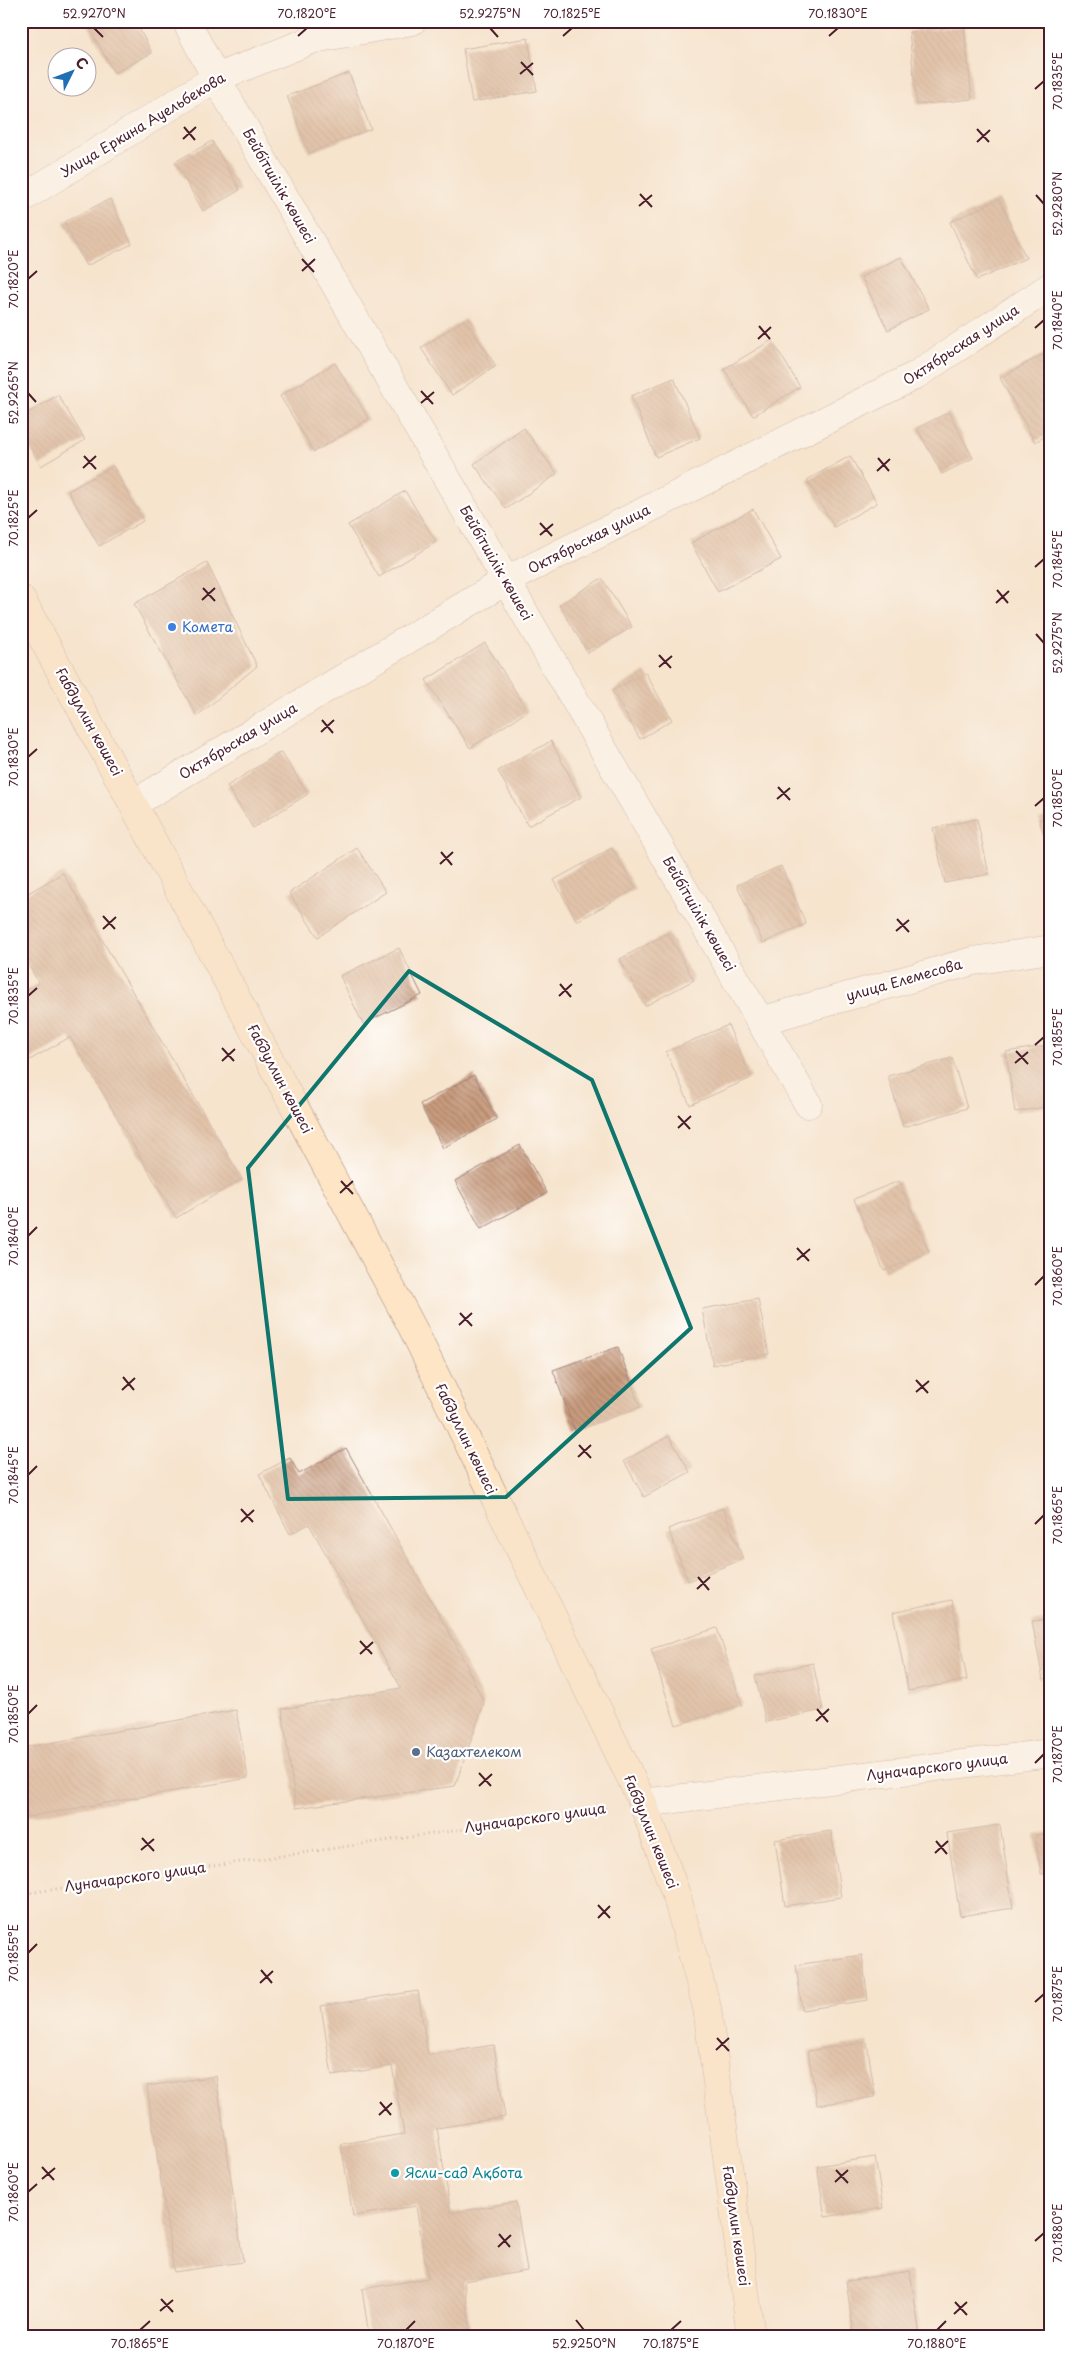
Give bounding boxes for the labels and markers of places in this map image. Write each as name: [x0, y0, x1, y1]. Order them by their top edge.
place label: Комета: [182, 616, 233, 637]
marker: Комета: [166, 621, 178, 633]
place label: Казахтелеком: [426, 1741, 522, 1762]
marker: Казахтелеком: [410, 1746, 422, 1758]
place label: Ясли-сад Ақбота: [405, 2162, 523, 2183]
marker: Ясли-сад Ақбота: [389, 2167, 401, 2179]

